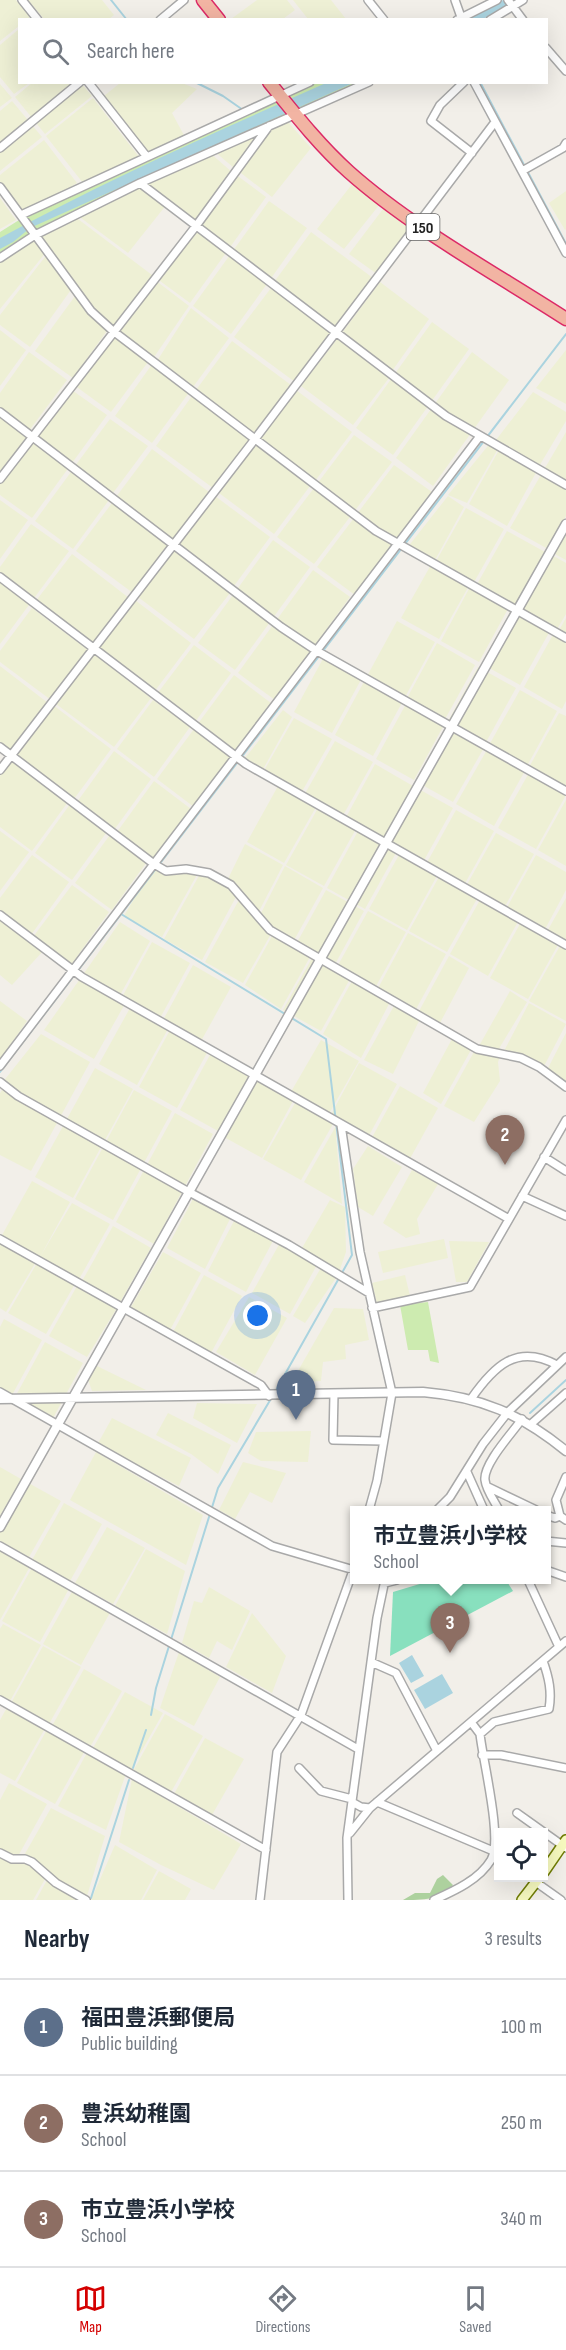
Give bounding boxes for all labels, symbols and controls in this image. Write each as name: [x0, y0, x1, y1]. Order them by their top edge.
search box: [18, 18, 548, 84]
icon: search: [39, 35, 72, 68]
text: Search here: [87, 38, 174, 65]
road number: 150: [406, 214, 440, 240]
pin: 2: [486, 1116, 524, 1165]
your location: [243, 1301, 272, 1330]
pin: 1: [276, 1370, 316, 1420]
popup: [350, 1506, 551, 1584]
text: 市立豊浜小学校: [373, 1523, 528, 1550]
text: School: [373, 1550, 419, 1574]
pin: 3: [430, 1604, 470, 1653]
map controls: [494, 1828, 548, 1882]
button: locate: [494, 1828, 548, 1882]
text: Nearby: [24, 1924, 90, 1955]
text: 3 results: [485, 1927, 542, 1951]
text: 福田豊浜郵便局: [81, 2005, 235, 2032]
text: 1: [40, 2015, 47, 2039]
text: 100 m: [501, 2015, 542, 2039]
text: Public building: [81, 2032, 178, 2056]
text: 豊浜幼稚園: [81, 2101, 191, 2128]
text: 2: [39, 2111, 48, 2135]
text: 250 m: [501, 2111, 542, 2135]
text: School: [81, 2128, 126, 2152]
text: 市立豊浜小学校: [81, 2197, 235, 2224]
text: 3: [39, 2207, 48, 2231]
text: 340 m: [500, 2207, 542, 2231]
text: School: [81, 2224, 126, 2248]
tab: Map: [74, 2282, 107, 2337]
tab: Directions: [255, 2282, 311, 2337]
tab: Saved: [459, 2282, 492, 2337]

